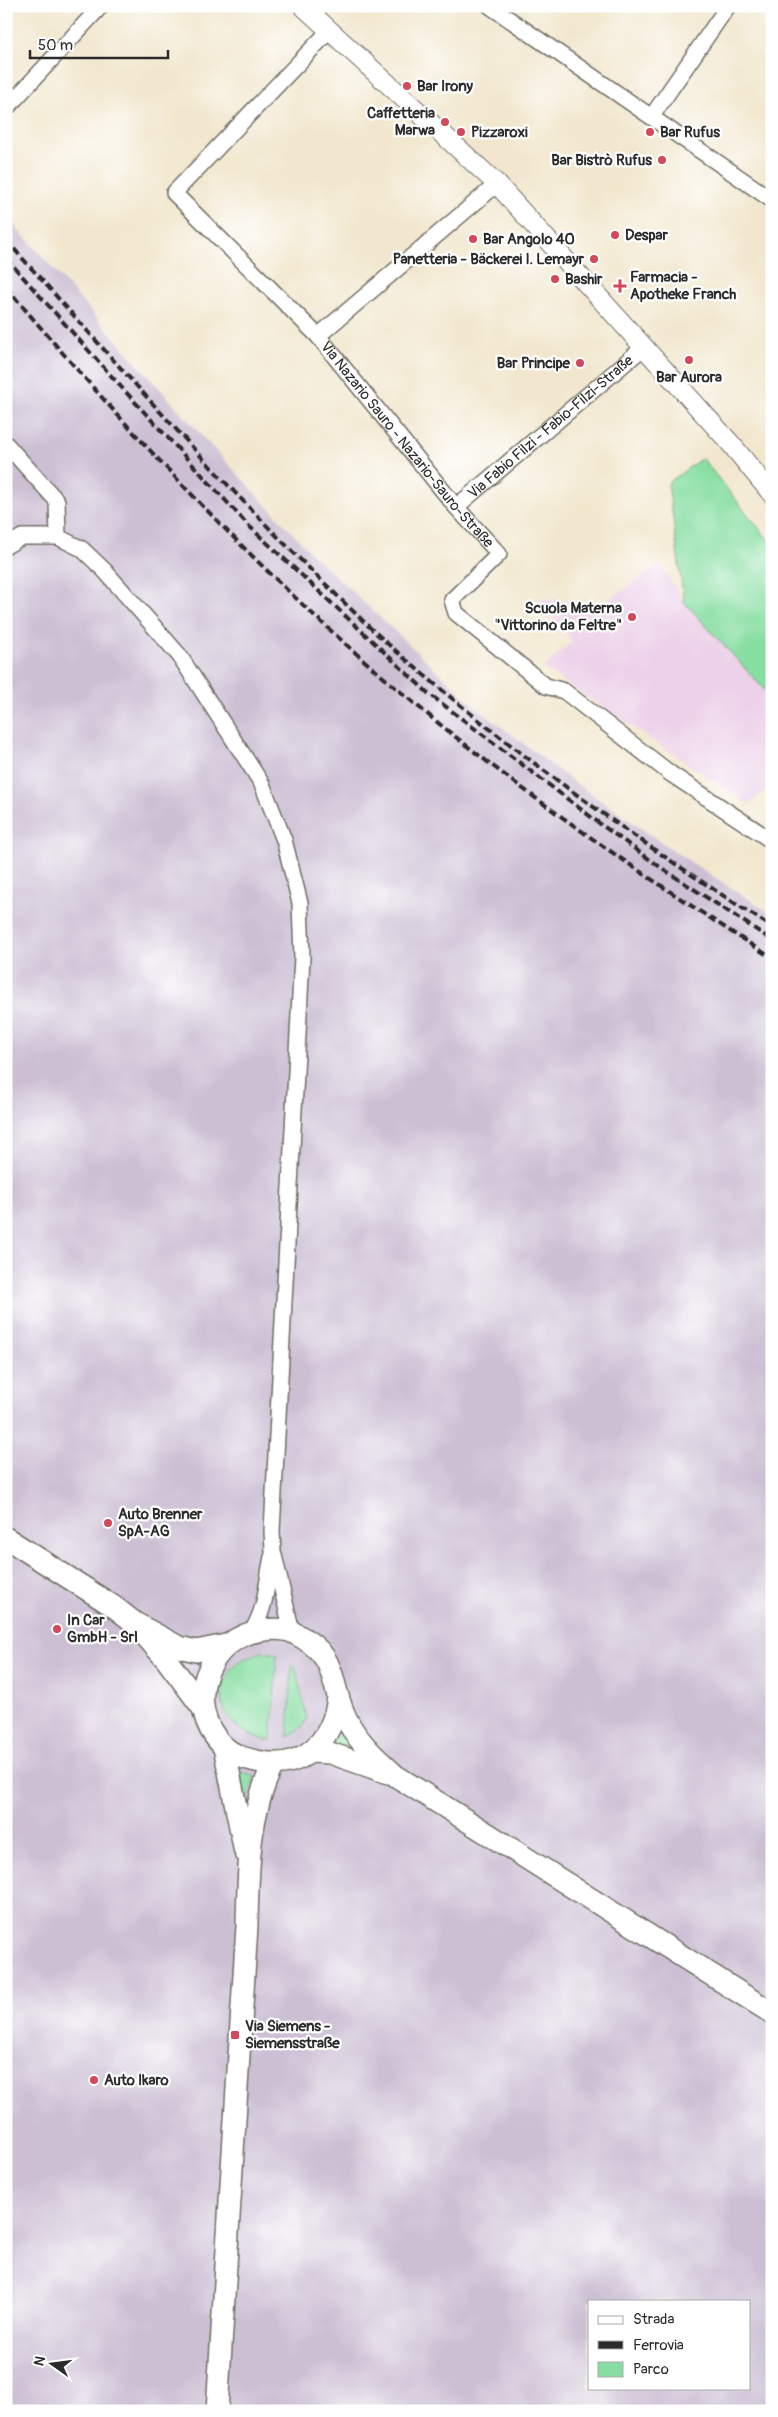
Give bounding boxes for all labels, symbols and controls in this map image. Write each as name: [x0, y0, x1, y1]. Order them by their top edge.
scale bar: [30, 28, 168, 60]
text: 50 m: [38, 36, 73, 55]
place label: Bar Irony: [417, 77, 473, 96]
marker: Bar Irony: [401, 80, 413, 92]
place label: Caffetteria Marwa: [367, 104, 435, 140]
marker: Caffetteria Marwa: [439, 116, 451, 128]
place label: Pizzaroxi: [471, 123, 528, 142]
place label: Bar Rufus: [660, 123, 720, 142]
marker: Pizzaroxi: [455, 126, 467, 138]
marker: Bar Rufus: [644, 126, 656, 138]
place label: Bar Bistrò Rufus: [551, 151, 652, 170]
marker: Bar Bistrò Rufus: [656, 154, 668, 166]
place label: Despar: [625, 226, 669, 245]
marker: Despar: [609, 229, 621, 241]
place label: Bar Angolo 40: [483, 230, 575, 249]
marker: Bar Angolo 40: [467, 233, 479, 245]
place label: Panetteria - Bäckerei I. Lemayr: [393, 250, 585, 269]
marker: Panetteria - Bäckerei I. Lemayr: [588, 253, 600, 265]
place label: Farmacia - Apotheke Franch: [630, 268, 736, 304]
place label: Bashir: [565, 270, 603, 289]
marker: Bashir: [549, 273, 561, 285]
marker: Farmacia - Apotheke Franch: [614, 280, 626, 292]
street label: Via Nazario Sauro - Nazario-Sauro-Straße: [316, 338, 498, 552]
street label: Via Fabio Filzi - Fabio-Filzi-Straße: [464, 351, 638, 503]
place label: Bar Principe: [497, 354, 571, 373]
marker: Bar Aurora: [683, 354, 695, 366]
marker: Bar Principe: [574, 357, 586, 369]
place label: Bar Aurora: [656, 368, 722, 387]
place label: Scuola Materna "Vittorino da Feltre": [494, 599, 622, 635]
marker: Scuola Materna "Vittorino da Feltre": [626, 611, 638, 623]
place label: Auto Brenner SpA-AG: [118, 1505, 203, 1541]
marker: Auto Brenner SpA-AG: [102, 1517, 114, 1529]
place label: In Car GmbH - Srl: [67, 1611, 138, 1647]
marker: In Car GmbH - Srl: [51, 1623, 63, 1635]
place label: Via Siemens - Siemensstraße: [245, 2017, 340, 2053]
marker: Via Siemens - Siemensstraße: [229, 2029, 241, 2041]
place label: Auto Ikaro: [104, 2071, 169, 2090]
marker: Auto Ikaro: [88, 2074, 100, 2086]
legend: [588, 2300, 750, 2390]
text: Strada: [633, 2310, 674, 2329]
text: Ferrovia: [633, 2336, 684, 2355]
north arrow: [28, 2340, 78, 2390]
text: N: [30, 2354, 49, 2368]
text: Parco: [633, 2360, 669, 2379]

